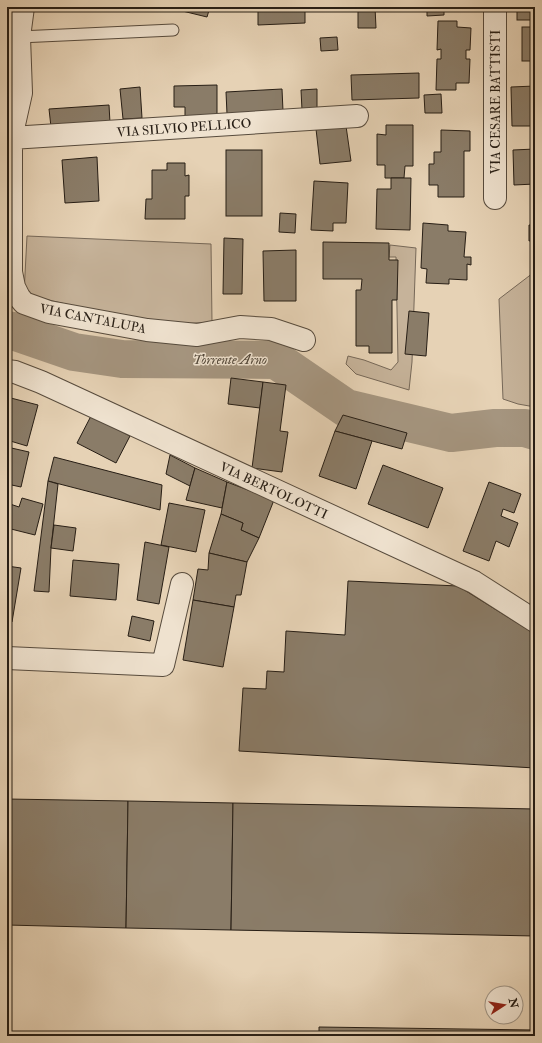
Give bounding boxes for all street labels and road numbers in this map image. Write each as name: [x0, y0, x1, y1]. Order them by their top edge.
street label: VIA CESARE BATTISTI: [488, 30, 504, 174]
street label: VIA SILVIO PELLICO: [116, 115, 252, 141]
street label: VIA CANTALUPA: [38, 301, 148, 337]
street label: VIA BERTOLOTTI: [217, 459, 330, 523]

